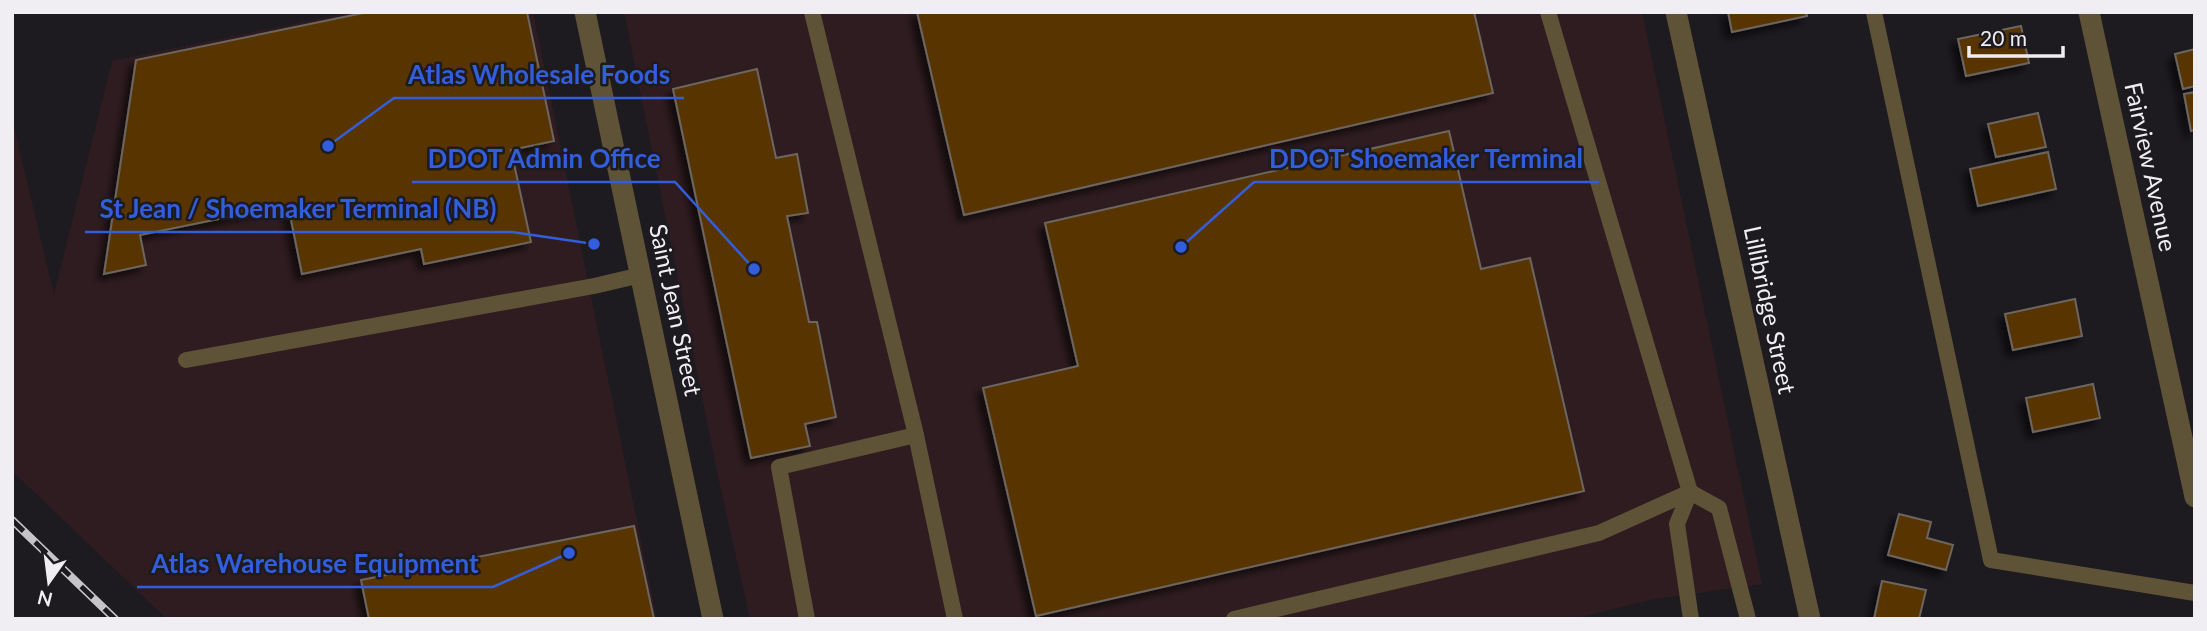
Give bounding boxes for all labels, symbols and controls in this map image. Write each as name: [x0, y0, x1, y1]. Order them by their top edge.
scale bar: [1969, 14, 2064, 58]
text: 20 m: [1980, 25, 2027, 50]
callout: Atlas Wholesale Foods: [394, 51, 684, 98]
text: Atlas Wholesale Foods: [407, 58, 670, 90]
street label: Fairview Avenue: [2119, 79, 2184, 254]
callout: DDOT Admin Office: [412, 135, 675, 182]
callout: DDOT Shoemaker Terminal: [1254, 135, 1599, 182]
text: DDOT Admin Office: [427, 142, 661, 174]
text: DDOT Shoemaker Terminal: [1269, 142, 1583, 174]
callout: St Jean / Shoemaker Terminal (NB): [85, 185, 512, 232]
text: St Jean / Shoemaker Terminal (NB): [100, 192, 496, 224]
street label: Saint Jean Street: [644, 221, 709, 399]
street label: Lillibridge Street: [1739, 223, 1802, 397]
callout: Atlas Warehouse Equipment: [137, 540, 493, 587]
north arrow: [14, 547, 84, 617]
text: Atlas Warehouse Equipment: [150, 547, 479, 579]
text: N: [35, 586, 55, 612]

